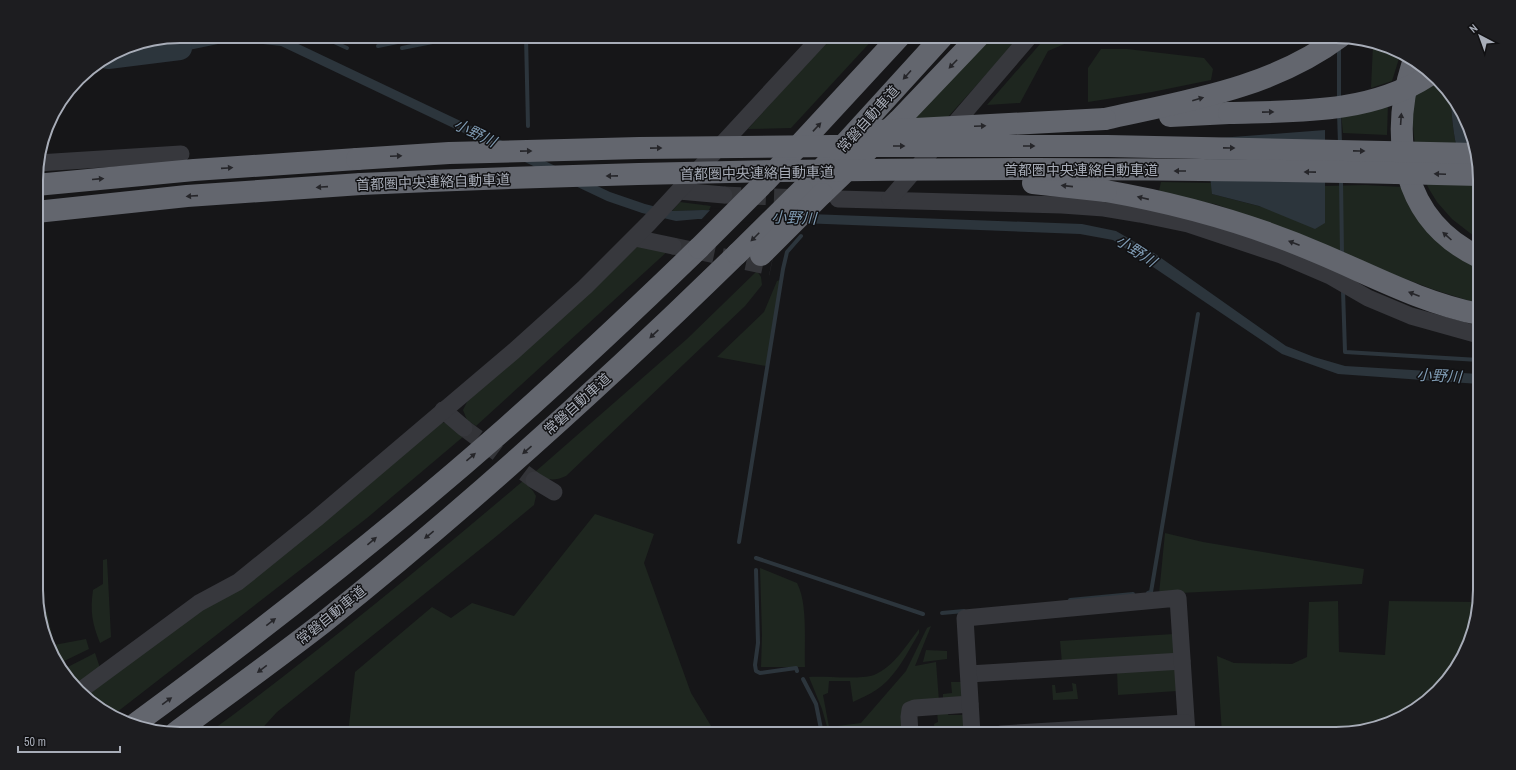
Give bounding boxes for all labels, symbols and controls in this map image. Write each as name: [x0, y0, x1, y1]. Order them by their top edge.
north arrow: [1460, 16, 1500, 56]
text: N: [1466, 21, 1480, 36]
one-way arrow: [948, 59, 958, 69]
one-way arrow: [903, 70, 912, 81]
street label: 常磐自動車道: [833, 82, 903, 156]
one-way arrow: [1192, 95, 1204, 101]
one-way arrow: [1262, 108, 1274, 115]
water label: 小野川: [450, 113, 502, 153]
one-way arrow: [1397, 113, 1404, 125]
one-way arrow: [812, 122, 822, 132]
one-way arrow: [974, 123, 986, 130]
one-way arrow: [893, 143, 906, 149]
one-way arrow: [1023, 143, 1036, 149]
one-way arrow: [650, 145, 663, 151]
one-way arrow: [1223, 145, 1236, 151]
one-way arrow: [520, 148, 533, 154]
one-way arrow: [1353, 148, 1366, 154]
one-way arrow: [390, 153, 402, 160]
street label: 首都圏中央連絡自動車道: [1004, 161, 1158, 179]
street label: 首都圏中央連絡自動車道: [680, 163, 834, 183]
one-way arrow: [221, 164, 233, 171]
one-way arrow: [1173, 168, 1186, 174]
one-way arrow: [1303, 169, 1316, 175]
street label: 首都圏中央連絡自動車道: [356, 170, 510, 194]
one-way arrow: [1433, 171, 1446, 177]
one-way arrow: [605, 173, 618, 179]
one-way arrow: [92, 175, 104, 182]
one-way arrow: [1061, 183, 1074, 189]
one-way arrow: [316, 184, 328, 191]
one-way arrow: [186, 192, 198, 199]
one-way arrow: [1137, 194, 1149, 200]
water label: 小野川: [771, 206, 819, 229]
water label: 小野川: [1112, 230, 1163, 273]
one-way arrow: [1442, 231, 1452, 240]
one-way arrow: [750, 232, 760, 242]
one-way arrow: [1288, 240, 1300, 246]
one-way arrow: [1407, 291, 1419, 297]
one-way arrow: [649, 329, 659, 339]
water label: 小野川: [1416, 364, 1464, 387]
street label: 常磐自動車道: [540, 369, 614, 439]
one-way arrow: [521, 445, 532, 454]
one-way arrow: [466, 453, 477, 462]
one-way arrow: [423, 531, 434, 540]
one-way arrow: [366, 536, 377, 545]
street label: 常磐自動車道: [293, 582, 369, 648]
one-way arrow: [265, 618, 276, 627]
one-way arrow: [256, 665, 267, 673]
one-way arrow: [161, 696, 172, 705]
scale bar: [18, 728, 120, 754]
text: 50 m: [24, 734, 46, 750]

